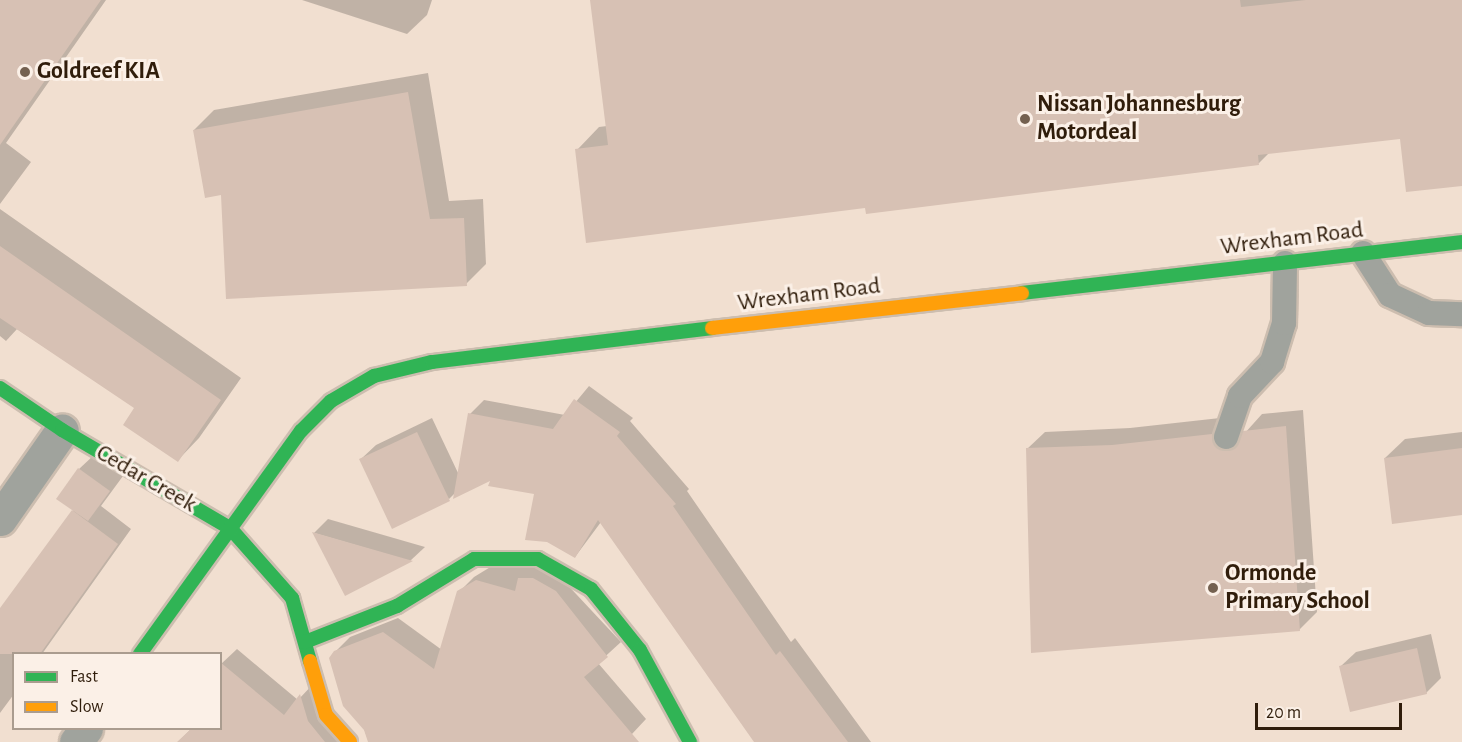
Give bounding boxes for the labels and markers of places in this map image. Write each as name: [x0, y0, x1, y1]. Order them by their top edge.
place label: Goldreef KIA: [37, 58, 160, 86]
marker: Goldreef KIA: [18, 65, 32, 79]
place label: Nissan Johannesburg Motordeal: [1037, 91, 1241, 147]
marker: Nissan Johannesburg Motordeal: [1018, 112, 1032, 126]
place label: Ormonde Primary School: [1225, 560, 1370, 616]
marker: Ormonde Primary School: [1206, 581, 1220, 595]

